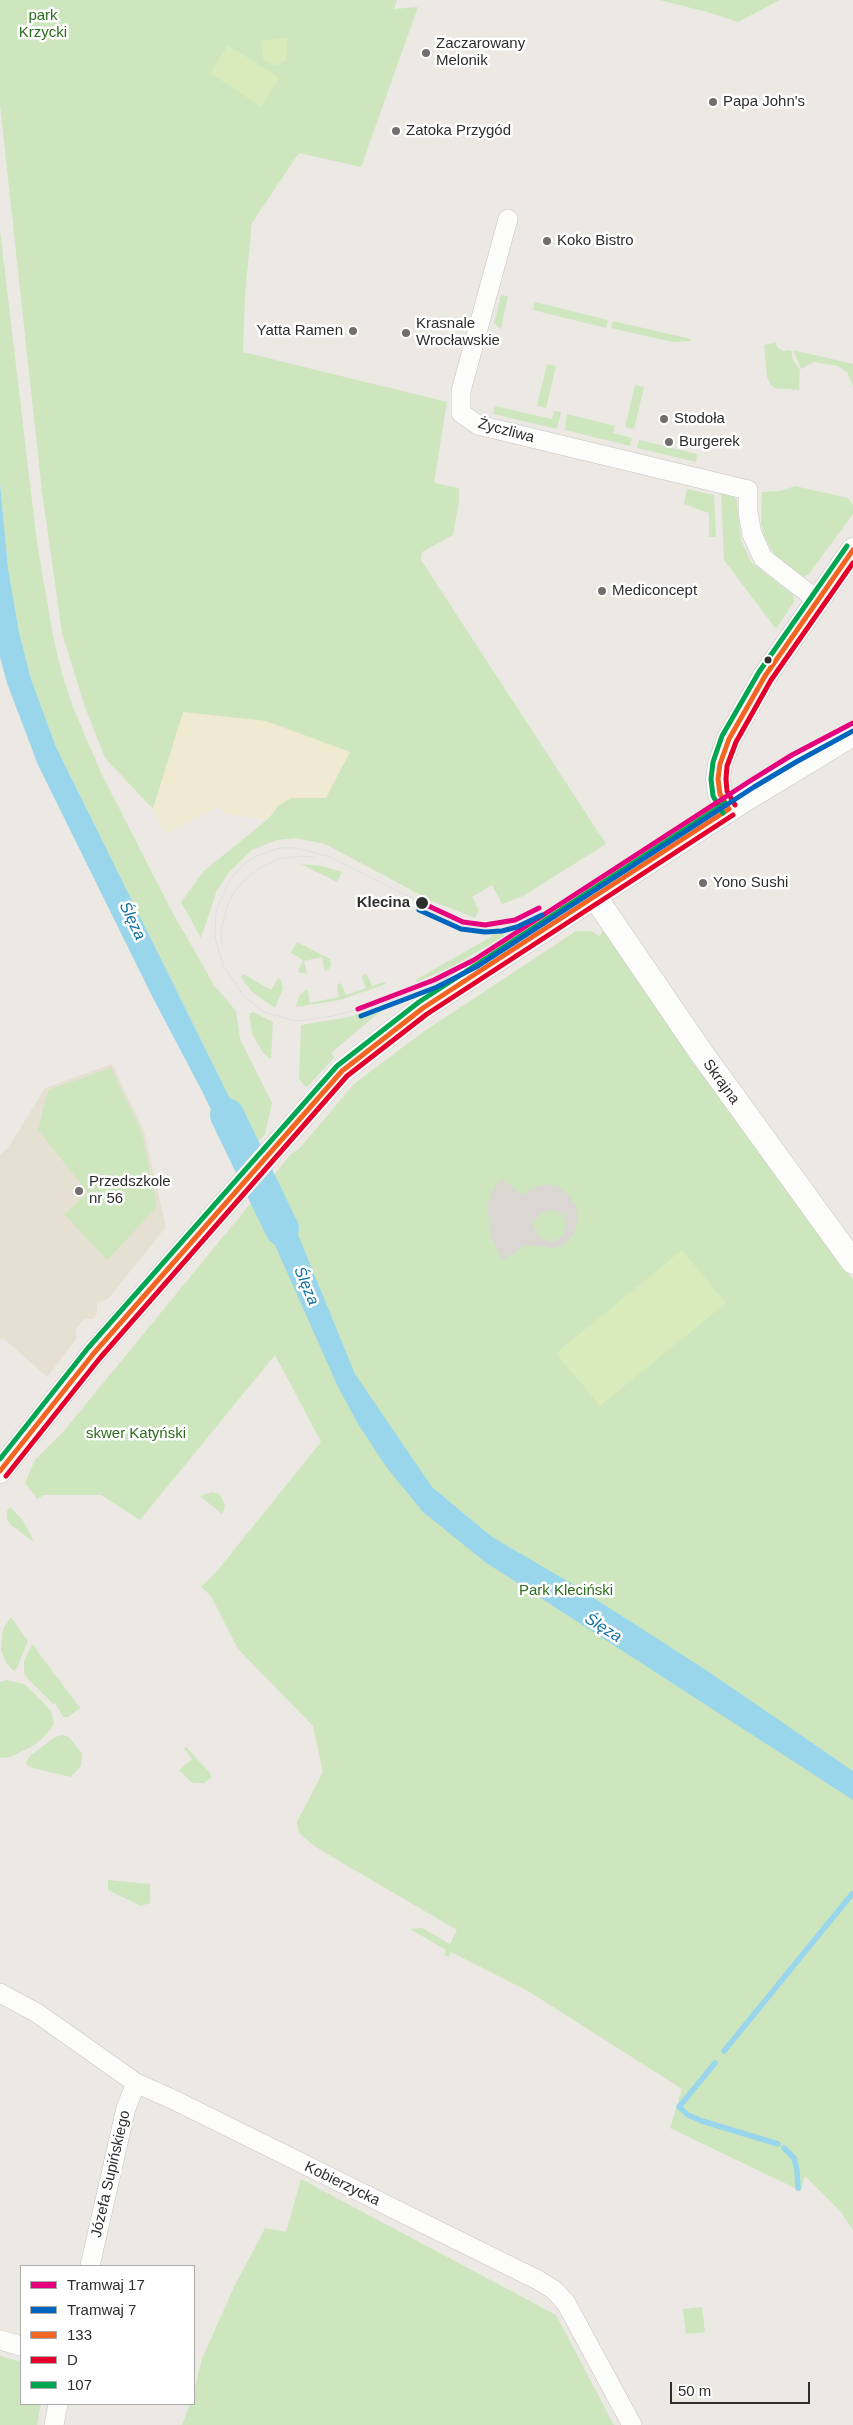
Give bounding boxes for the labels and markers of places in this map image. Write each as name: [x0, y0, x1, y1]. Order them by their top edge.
place label: Zaczarowany Melonik: [436, 35, 525, 70]
marker: Zaczarowany Melonik: [420, 47, 432, 59]
place label: Papa John's: [723, 93, 805, 111]
marker: Papa John's: [707, 96, 719, 108]
place label: Zatoka Przygód: [406, 122, 511, 140]
marker: Zatoka Przygód: [390, 125, 402, 137]
place label: Koko Bistro: [557, 232, 634, 250]
marker: Koko Bistro: [541, 235, 553, 247]
place label: Krasnale Wrocławskie: [416, 315, 500, 350]
place label: Yatta Ramen: [257, 322, 343, 340]
marker: Yatta Ramen: [347, 325, 359, 337]
marker: Krasnale Wrocławskie: [400, 327, 412, 339]
place label: Stodoła: [674, 410, 725, 428]
marker: Stodoła: [658, 413, 670, 425]
place label: Burgerek: [679, 433, 740, 451]
marker: Burgerek: [663, 436, 675, 448]
place label: Mediconcept: [612, 582, 697, 600]
marker: Mediconcept: [596, 585, 608, 597]
unlabelled marker: [763, 655, 773, 665]
place label: Yono Sushi: [713, 874, 788, 892]
marker: Yono Sushi: [697, 877, 709, 889]
place label: Klecina: [357, 894, 410, 912]
marker: Klecina: [414, 895, 430, 911]
place label: Przedszkole nr 56: [89, 1173, 171, 1208]
marker: Przedszkole nr 56: [73, 1185, 85, 1197]

